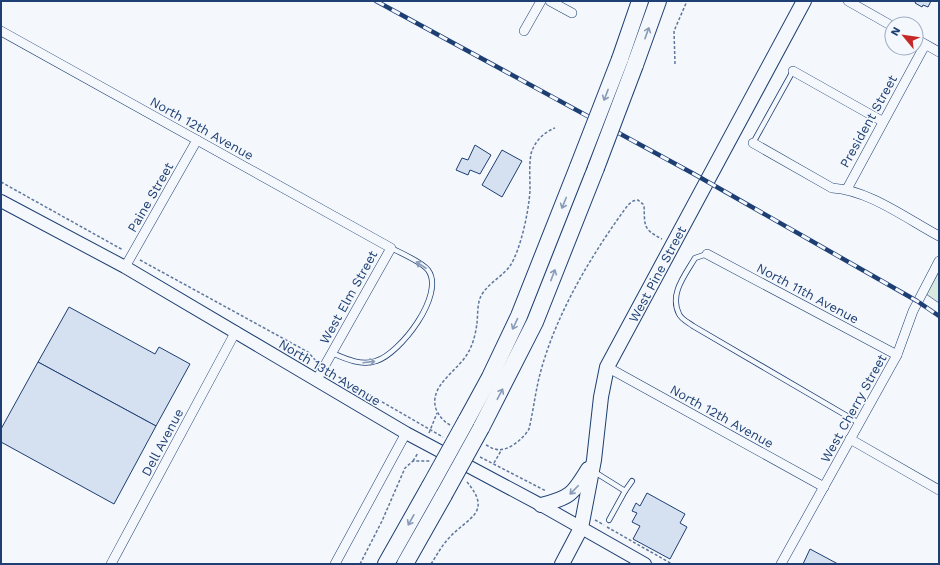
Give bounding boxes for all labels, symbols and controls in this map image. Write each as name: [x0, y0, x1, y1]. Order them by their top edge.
north arrow: [884, 16, 924, 56]
text: N: [888, 25, 903, 38]
one-way arrow: [643, 27, 651, 39]
street label: President Street: [837, 72, 900, 170]
one-way arrow: [601, 89, 609, 101]
street label: North 12th Avenue: [147, 94, 256, 163]
street label: Paine Street: [124, 159, 177, 235]
one-way arrow: [559, 197, 567, 209]
street label: West Pine Street: [626, 223, 689, 325]
street label: West Elm Street: [317, 247, 381, 347]
street label: North 11th Avenue: [754, 260, 861, 327]
one-way arrow: [415, 261, 426, 269]
one-way arrow: [550, 270, 558, 282]
one-way arrow: [511, 317, 518, 329]
street label: North 13th Avenue: [276, 336, 383, 409]
street label: West Cherry Street: [817, 351, 890, 465]
one-way arrow: [362, 358, 375, 366]
street label: North 12th Avenue: [667, 382, 776, 451]
one-way arrow: [496, 388, 504, 400]
street label: Dell Avenue: [138, 406, 187, 479]
one-way arrow: [569, 485, 578, 495]
one-way arrow: [406, 514, 414, 526]

